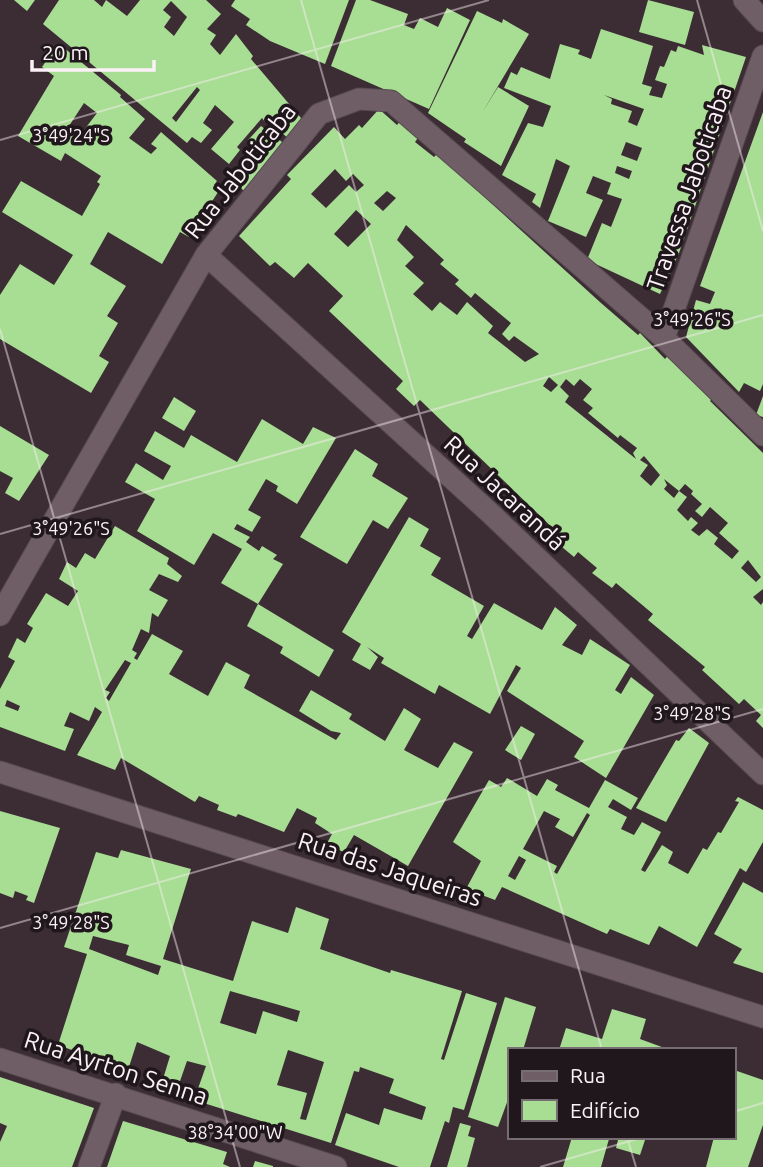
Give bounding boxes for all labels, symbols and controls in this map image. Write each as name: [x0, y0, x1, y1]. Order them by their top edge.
scale bar: [32, 28, 154, 72]
text: 20 m: [42, 40, 89, 64]
street label: Travessa Jaboticaba: [641, 82, 737, 294]
street label: Rua Jaboticaba: [179, 98, 301, 244]
text: 3°49'24"S: [32, 125, 110, 145]
text: 3°49'26"S: [653, 309, 731, 329]
street label: Rua Jacarandá: [439, 430, 571, 556]
text: 3°49'26"S: [32, 518, 110, 538]
text: 3°49'28"S: [653, 703, 731, 723]
street label: Rua das Jaqueiras: [295, 827, 485, 911]
text: 3°49'28"S: [32, 912, 110, 932]
street label: Rua Ayrton Senna: [21, 1026, 211, 1110]
legend: [508, 1048, 735, 1139]
text: Rua: [570, 1063, 606, 1087]
text: Edifício: [570, 1098, 640, 1122]
text: 38°34'00"W: [187, 1122, 283, 1142]

